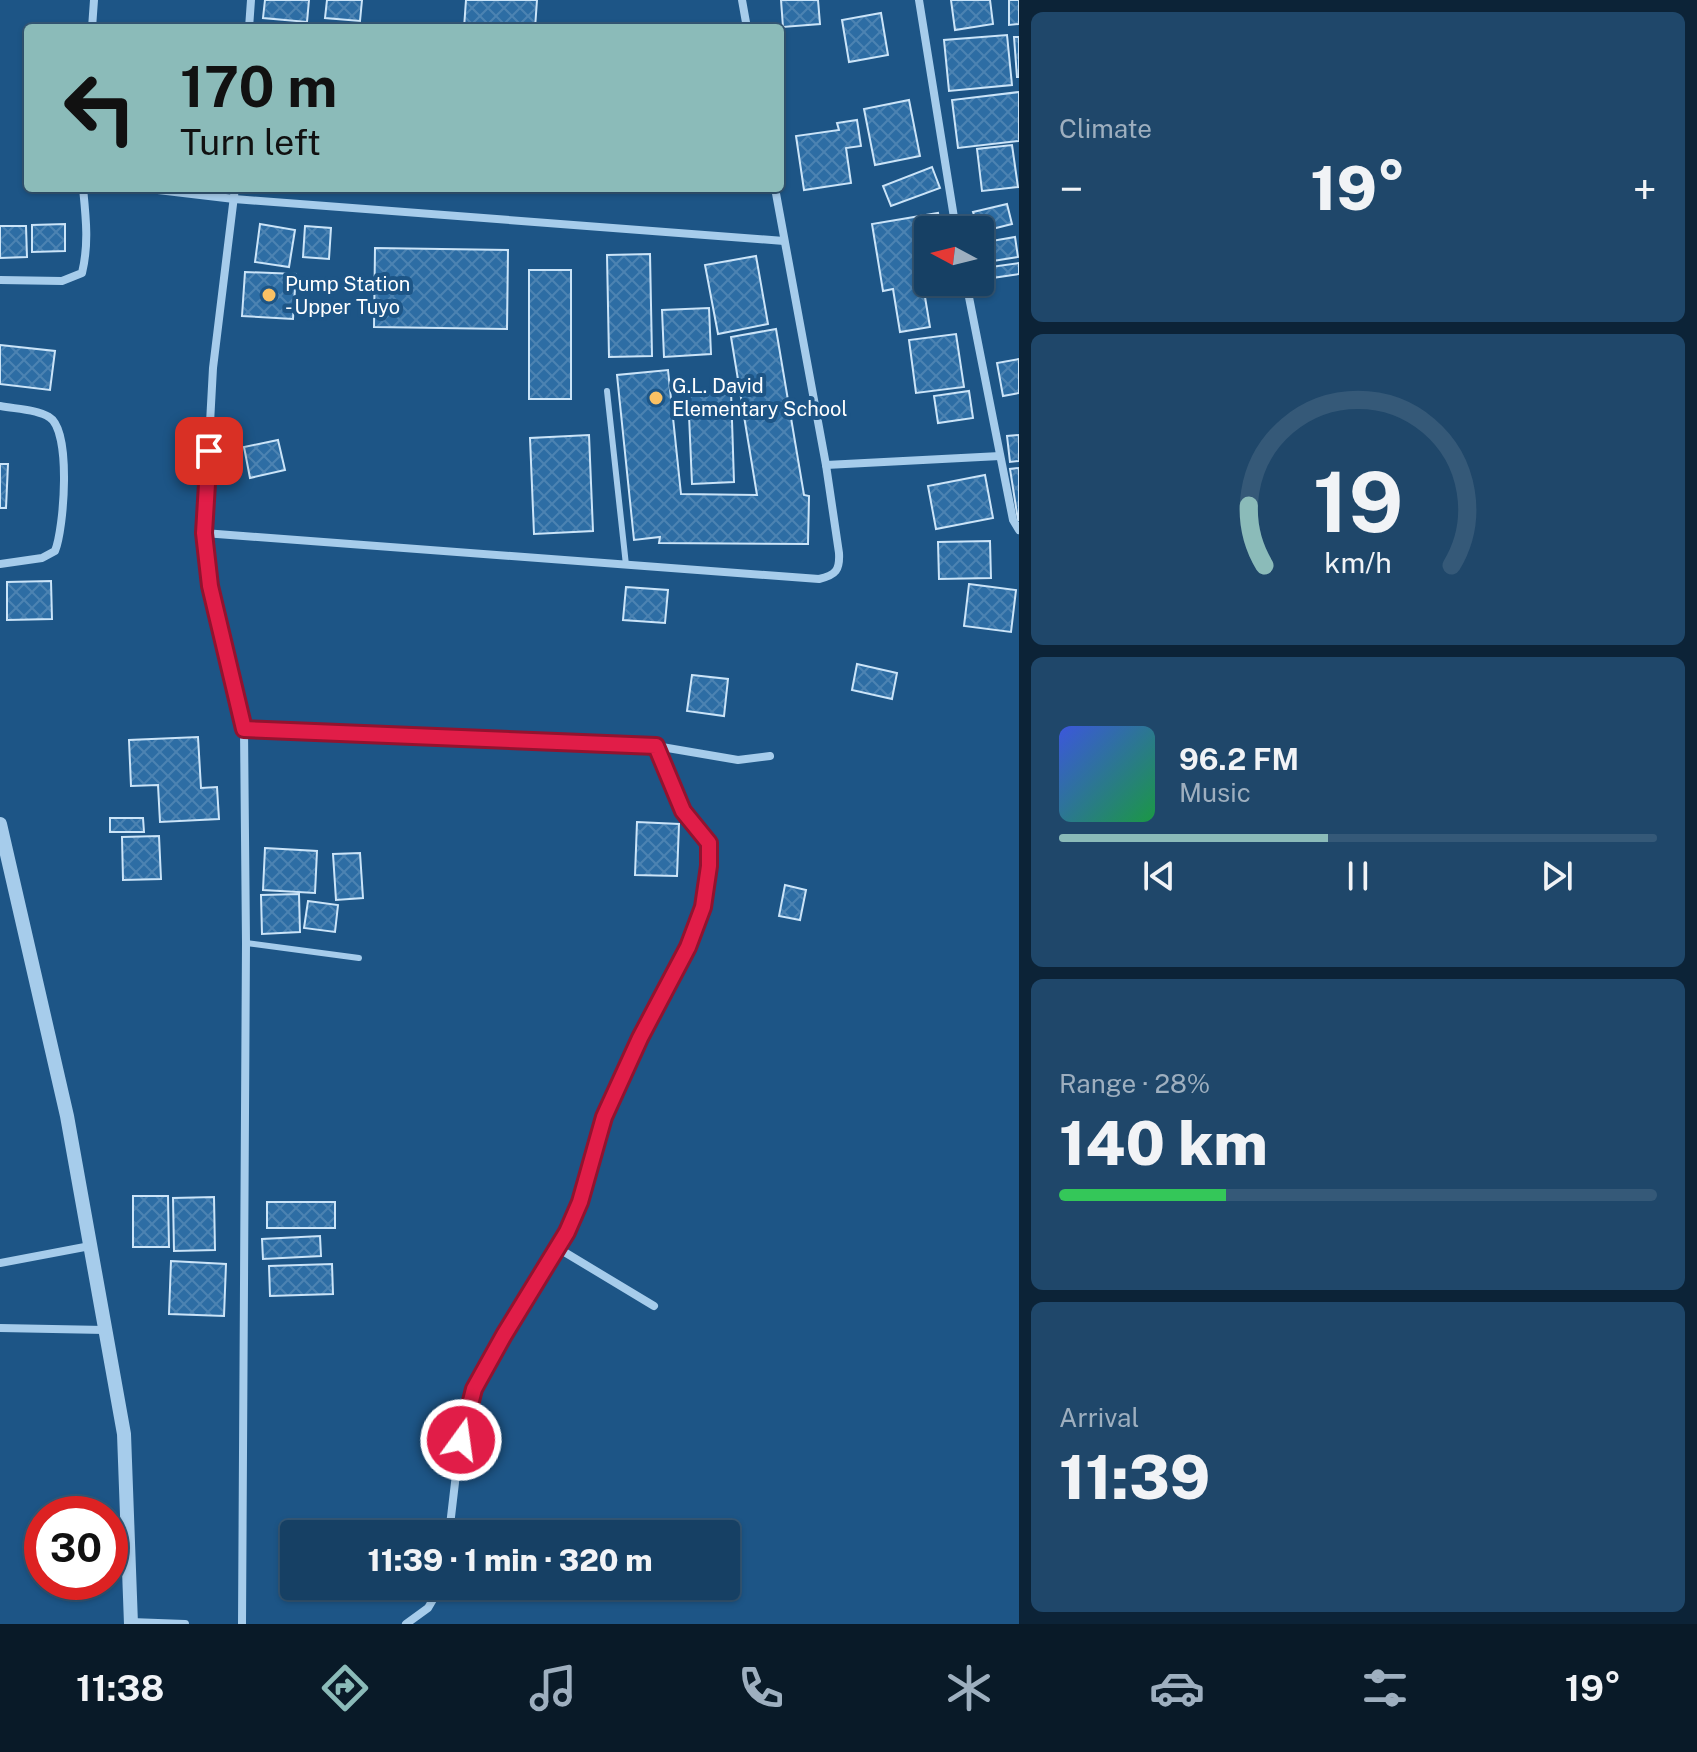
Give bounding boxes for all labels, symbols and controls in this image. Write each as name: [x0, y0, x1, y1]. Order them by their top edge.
text: 170 m: [180, 54, 337, 120]
icon: left: [48, 56, 152, 160]
text: Climate: [1059, 113, 1152, 144]
text: Turn left: [180, 121, 321, 163]
text: 19°: [1310, 153, 1406, 224]
text: −: [1059, 163, 1083, 215]
text: +: [1633, 163, 1657, 215]
north arrow: [914, 216, 994, 296]
map controls: [914, 216, 994, 296]
place label: Pump Station - Upper Tuyo: [285, 272, 410, 319]
marker: Pump Station - Upper Tuyo: [260, 286, 278, 304]
place label: G.L. David Elementary School: [672, 374, 847, 421]
marker: G.L. David Elementary School: [647, 389, 665, 407]
pin: [175, 417, 243, 485]
icon: arrive: [187, 429, 231, 473]
text: 19: [1313, 452, 1403, 550]
text: km/h: [1324, 546, 1392, 579]
text: 96.2 FM: [1179, 741, 1299, 777]
text: Music: [1179, 777, 1251, 808]
icon: previous: [1137, 854, 1181, 898]
icon: pause: [1336, 854, 1380, 898]
icon: next: [1535, 854, 1579, 898]
text: Range · 28%: [1059, 1068, 1210, 1099]
text: 140 km: [1059, 1108, 1268, 1179]
position arrow: [419, 1398, 503, 1482]
text: Arrival: [1059, 1402, 1139, 1433]
text: 11:39: [1059, 1442, 1210, 1513]
speed limit sign: 30: [24, 1496, 128, 1600]
text: 11:39 · 1 min · 320 m: [368, 1542, 652, 1578]
icon: directions: [317, 1660, 373, 1716]
icon: music: [525, 1660, 581, 1716]
icon: phone: [733, 1660, 789, 1716]
icon: climate: [941, 1660, 997, 1716]
icon: car: [1149, 1660, 1205, 1716]
icon: filters: [1357, 1660, 1413, 1716]
text: 11:38: [76, 1667, 165, 1709]
text: 19°: [1565, 1667, 1621, 1709]

